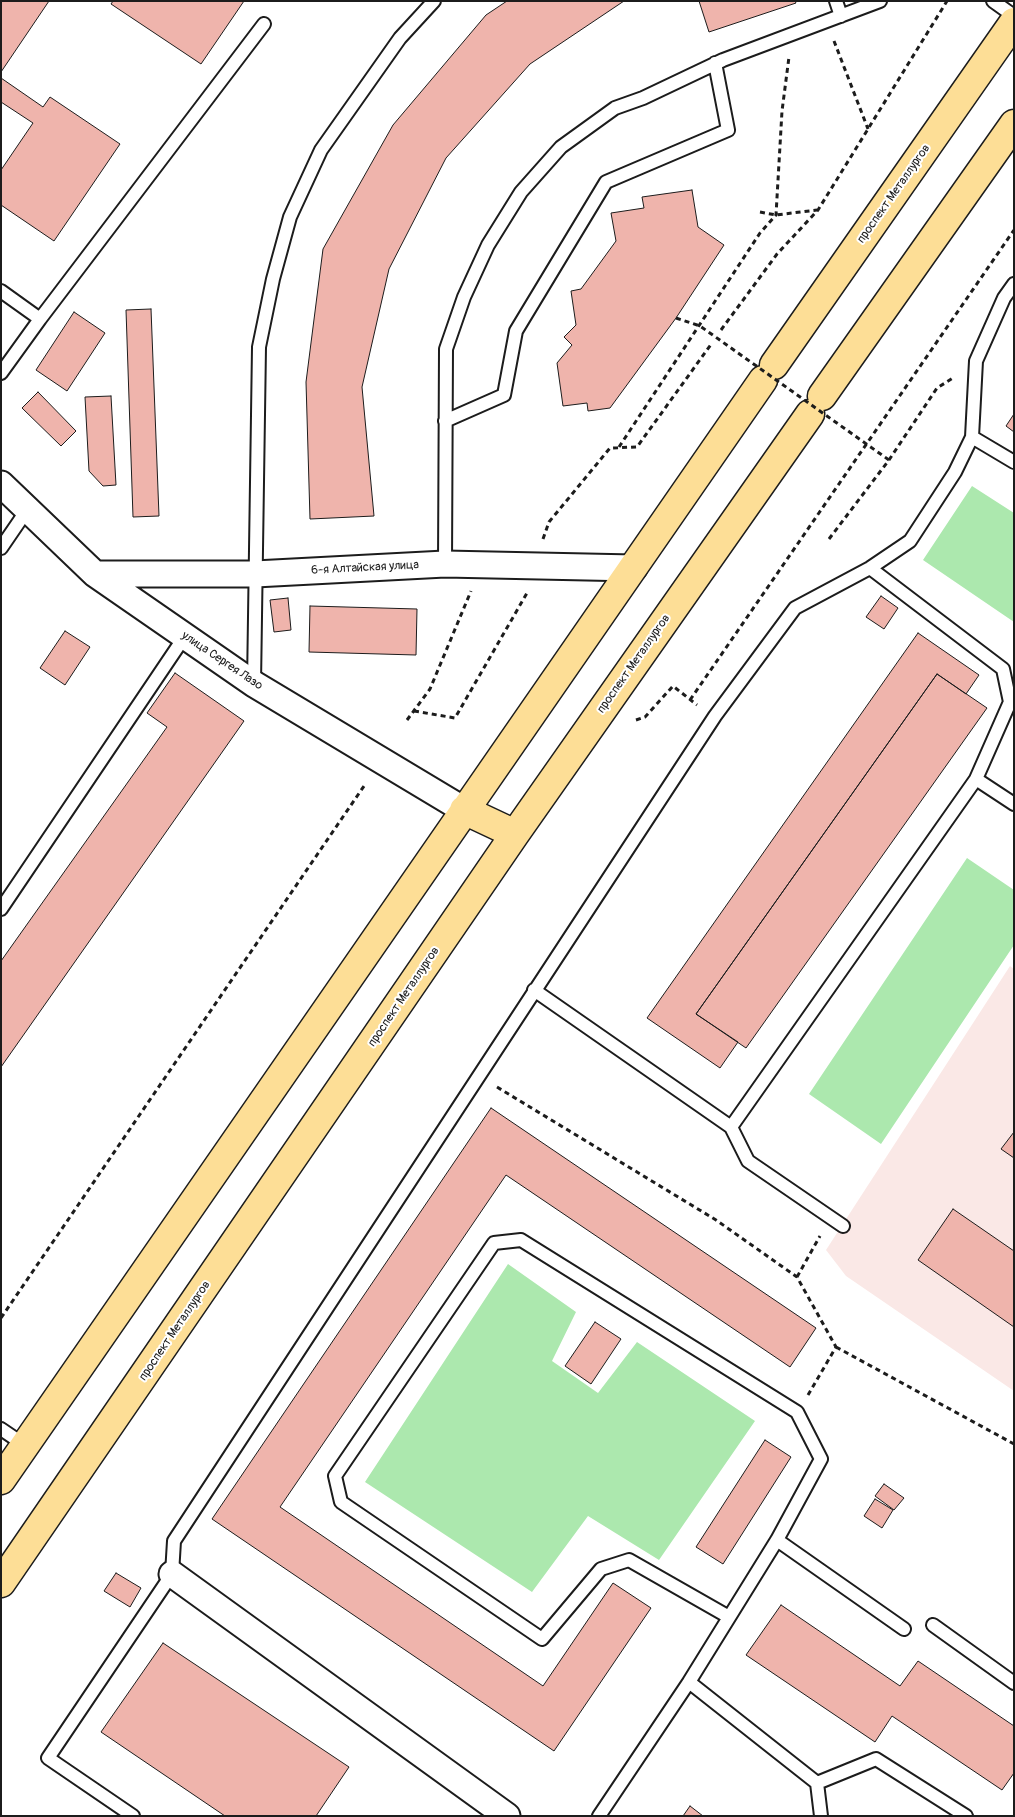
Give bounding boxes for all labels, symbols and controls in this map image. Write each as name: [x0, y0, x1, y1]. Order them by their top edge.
street label: проспект Металлургов: [855, 142, 933, 246]
street label: 6-я Алтайская улица: [311, 558, 419, 578]
street label: проспект Металлургов: [595, 612, 673, 716]
street label: улица Сергея Лазо: [179, 629, 265, 693]
street label: проспект Металлургов: [365, 944, 443, 1050]
street label: проспект Металлургов: [136, 1278, 214, 1384]

